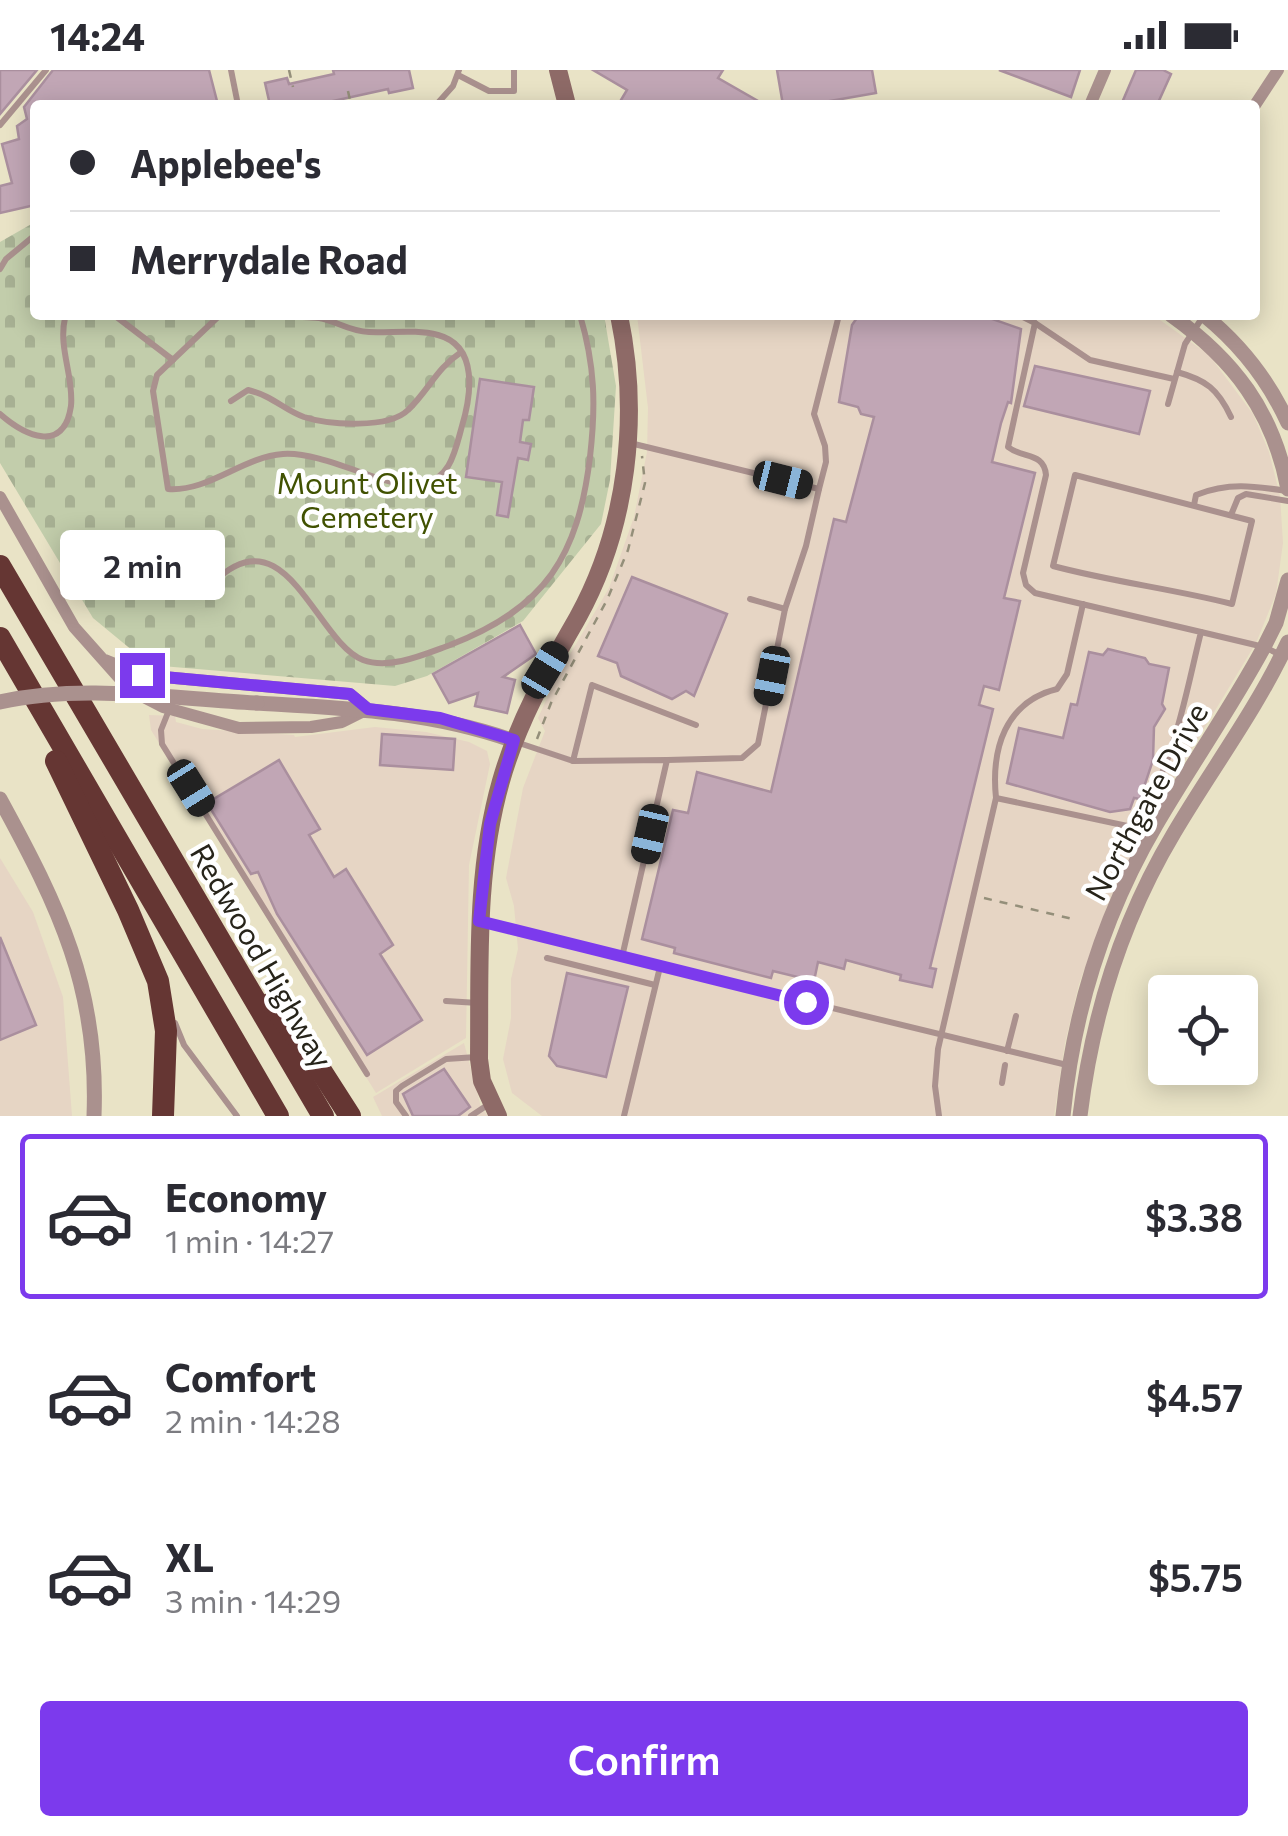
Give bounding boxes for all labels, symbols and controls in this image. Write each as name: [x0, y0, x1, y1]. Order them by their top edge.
text: 14:24: [50, 12, 145, 59]
text: Applebee's: [130, 139, 321, 186]
text: Merrydale Road: [130, 235, 408, 282]
car: [750, 458, 816, 502]
park label: Mount Olivet Cemetery: [276, 463, 458, 534]
callout: 2 min: [59, 530, 224, 600]
text: 2 min: [103, 545, 182, 585]
car: [517, 637, 573, 703]
car: [752, 644, 792, 708]
route end: [120, 653, 165, 698]
street label: Northgate Drive: [1076, 696, 1214, 906]
car: [162, 755, 220, 821]
car: [629, 801, 671, 867]
street label: Redwood Highway: [184, 836, 342, 1074]
map controls: [1148, 975, 1258, 1085]
button: locate: [1148, 975, 1258, 1085]
route start: [784, 980, 829, 1025]
icon: car: [45, 1172, 135, 1262]
text: Economy: [165, 1173, 327, 1220]
text: $3.38: [1145, 1193, 1243, 1240]
text: 1 min · 14:27: [165, 1220, 334, 1260]
icon: car: [45, 1352, 135, 1442]
text: Comfort: [165, 1353, 316, 1400]
text: $4.57: [1146, 1373, 1243, 1420]
text: 2 min · 14:28: [165, 1400, 341, 1440]
icon: car: [45, 1532, 135, 1622]
text: XL: [165, 1533, 214, 1580]
text: $5.75: [1148, 1553, 1243, 1600]
text: 3 min · 14:29: [165, 1580, 341, 1620]
button: Confirm: [40, 1701, 1248, 1816]

